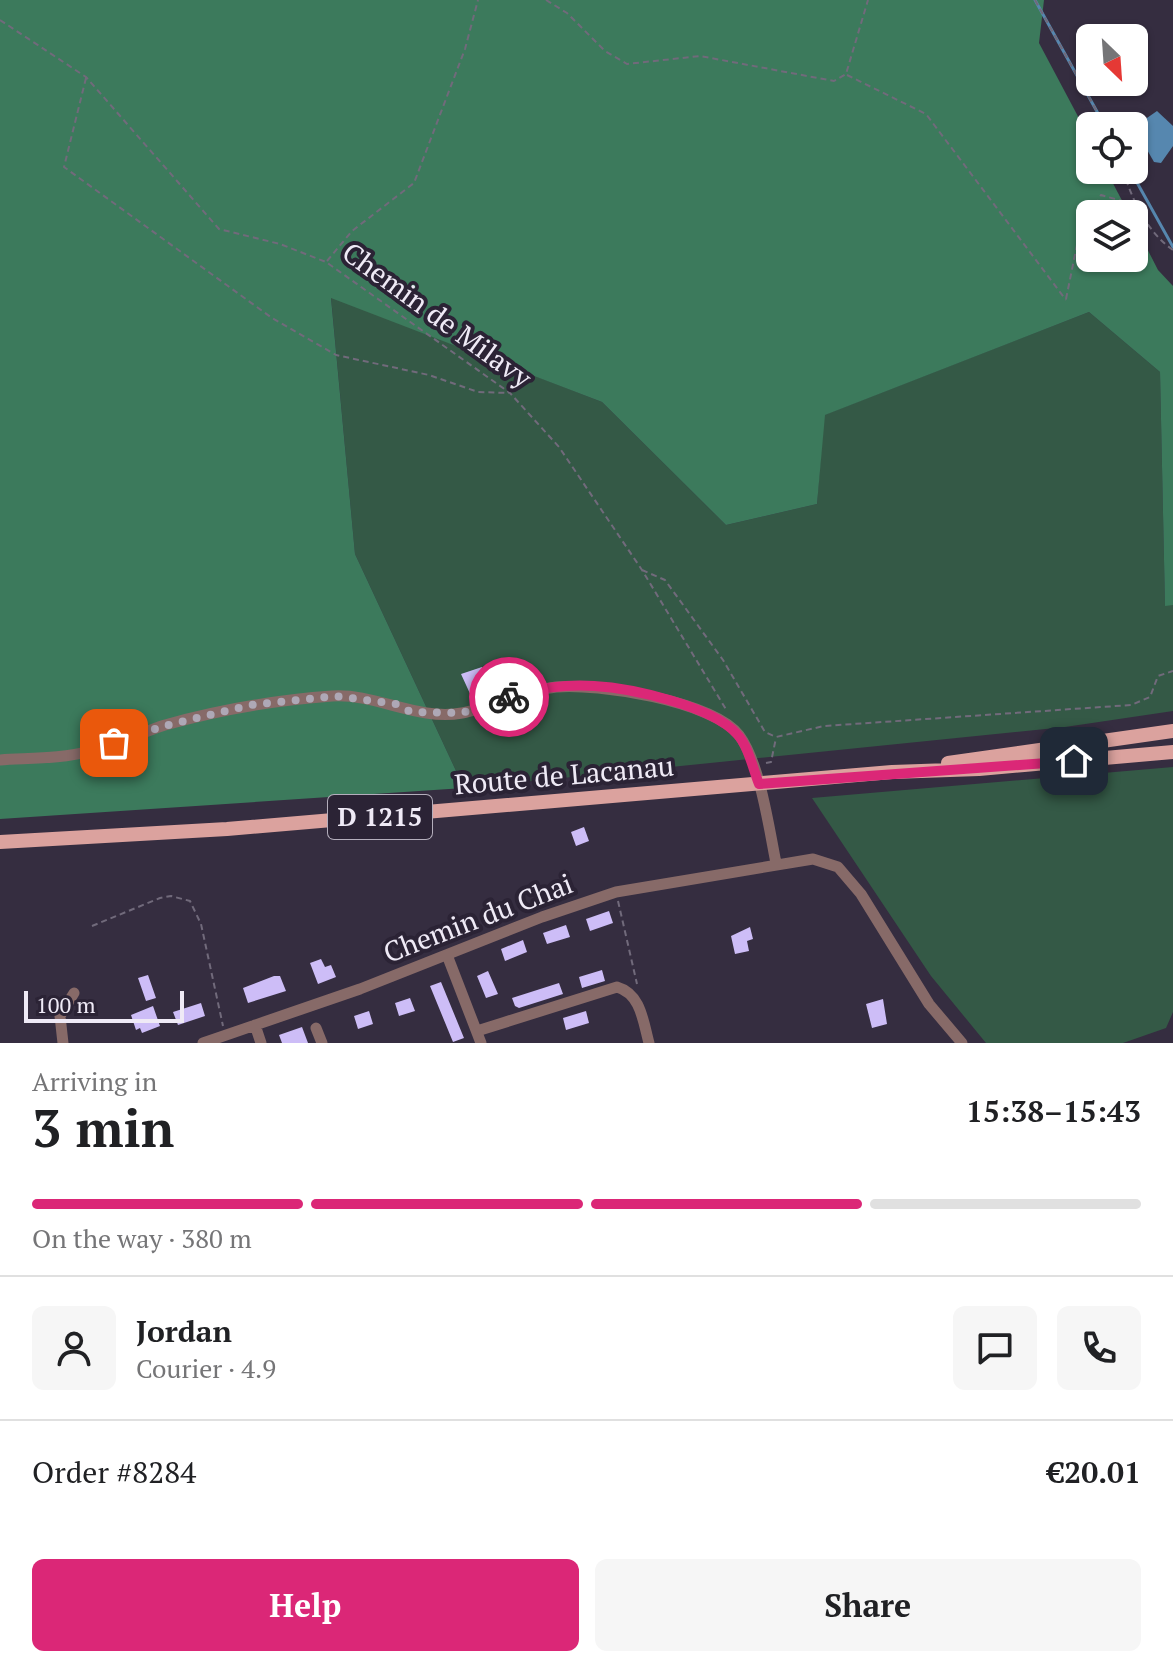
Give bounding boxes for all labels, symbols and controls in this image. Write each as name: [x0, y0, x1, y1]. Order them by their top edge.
north arrow: [1076, 24, 1148, 96]
map controls: [1076, 24, 1148, 272]
button: locate: [1076, 112, 1148, 184]
button: layers: [1076, 200, 1148, 272]
street label: Chemin de Milavy: [335, 233, 540, 396]
courier: [469, 657, 549, 737]
icon: bike: [487, 675, 531, 719]
pin: [80, 709, 148, 777]
icon: bag: [92, 721, 136, 765]
pin: [1040, 727, 1108, 795]
icon: home: [1052, 739, 1096, 783]
street label: Route de Lacanau: [453, 746, 675, 803]
road number: D 1215: [328, 795, 432, 839]
street label: Chemin du Chai: [378, 864, 578, 971]
scale bar: [24, 987, 184, 1023]
text: 100 m: [36, 990, 96, 1019]
text: Arriving in: [32, 1064, 157, 1098]
text: 15:38–15:43: [966, 1091, 1141, 1131]
text: 3 min: [32, 1093, 174, 1162]
text: On the way · 380 m: [32, 1221, 252, 1255]
button: person: [32, 1306, 116, 1390]
button: chat: [953, 1306, 1037, 1390]
button: phone: [1057, 1306, 1141, 1390]
text: Jordan: [136, 1311, 232, 1351]
text: Courier · 4.9: [136, 1351, 276, 1385]
text: Order #8284: [32, 1452, 196, 1492]
text: €20.01: [1047, 1452, 1141, 1492]
button: Help: [32, 1559, 579, 1651]
button: Share: [595, 1559, 1141, 1651]

